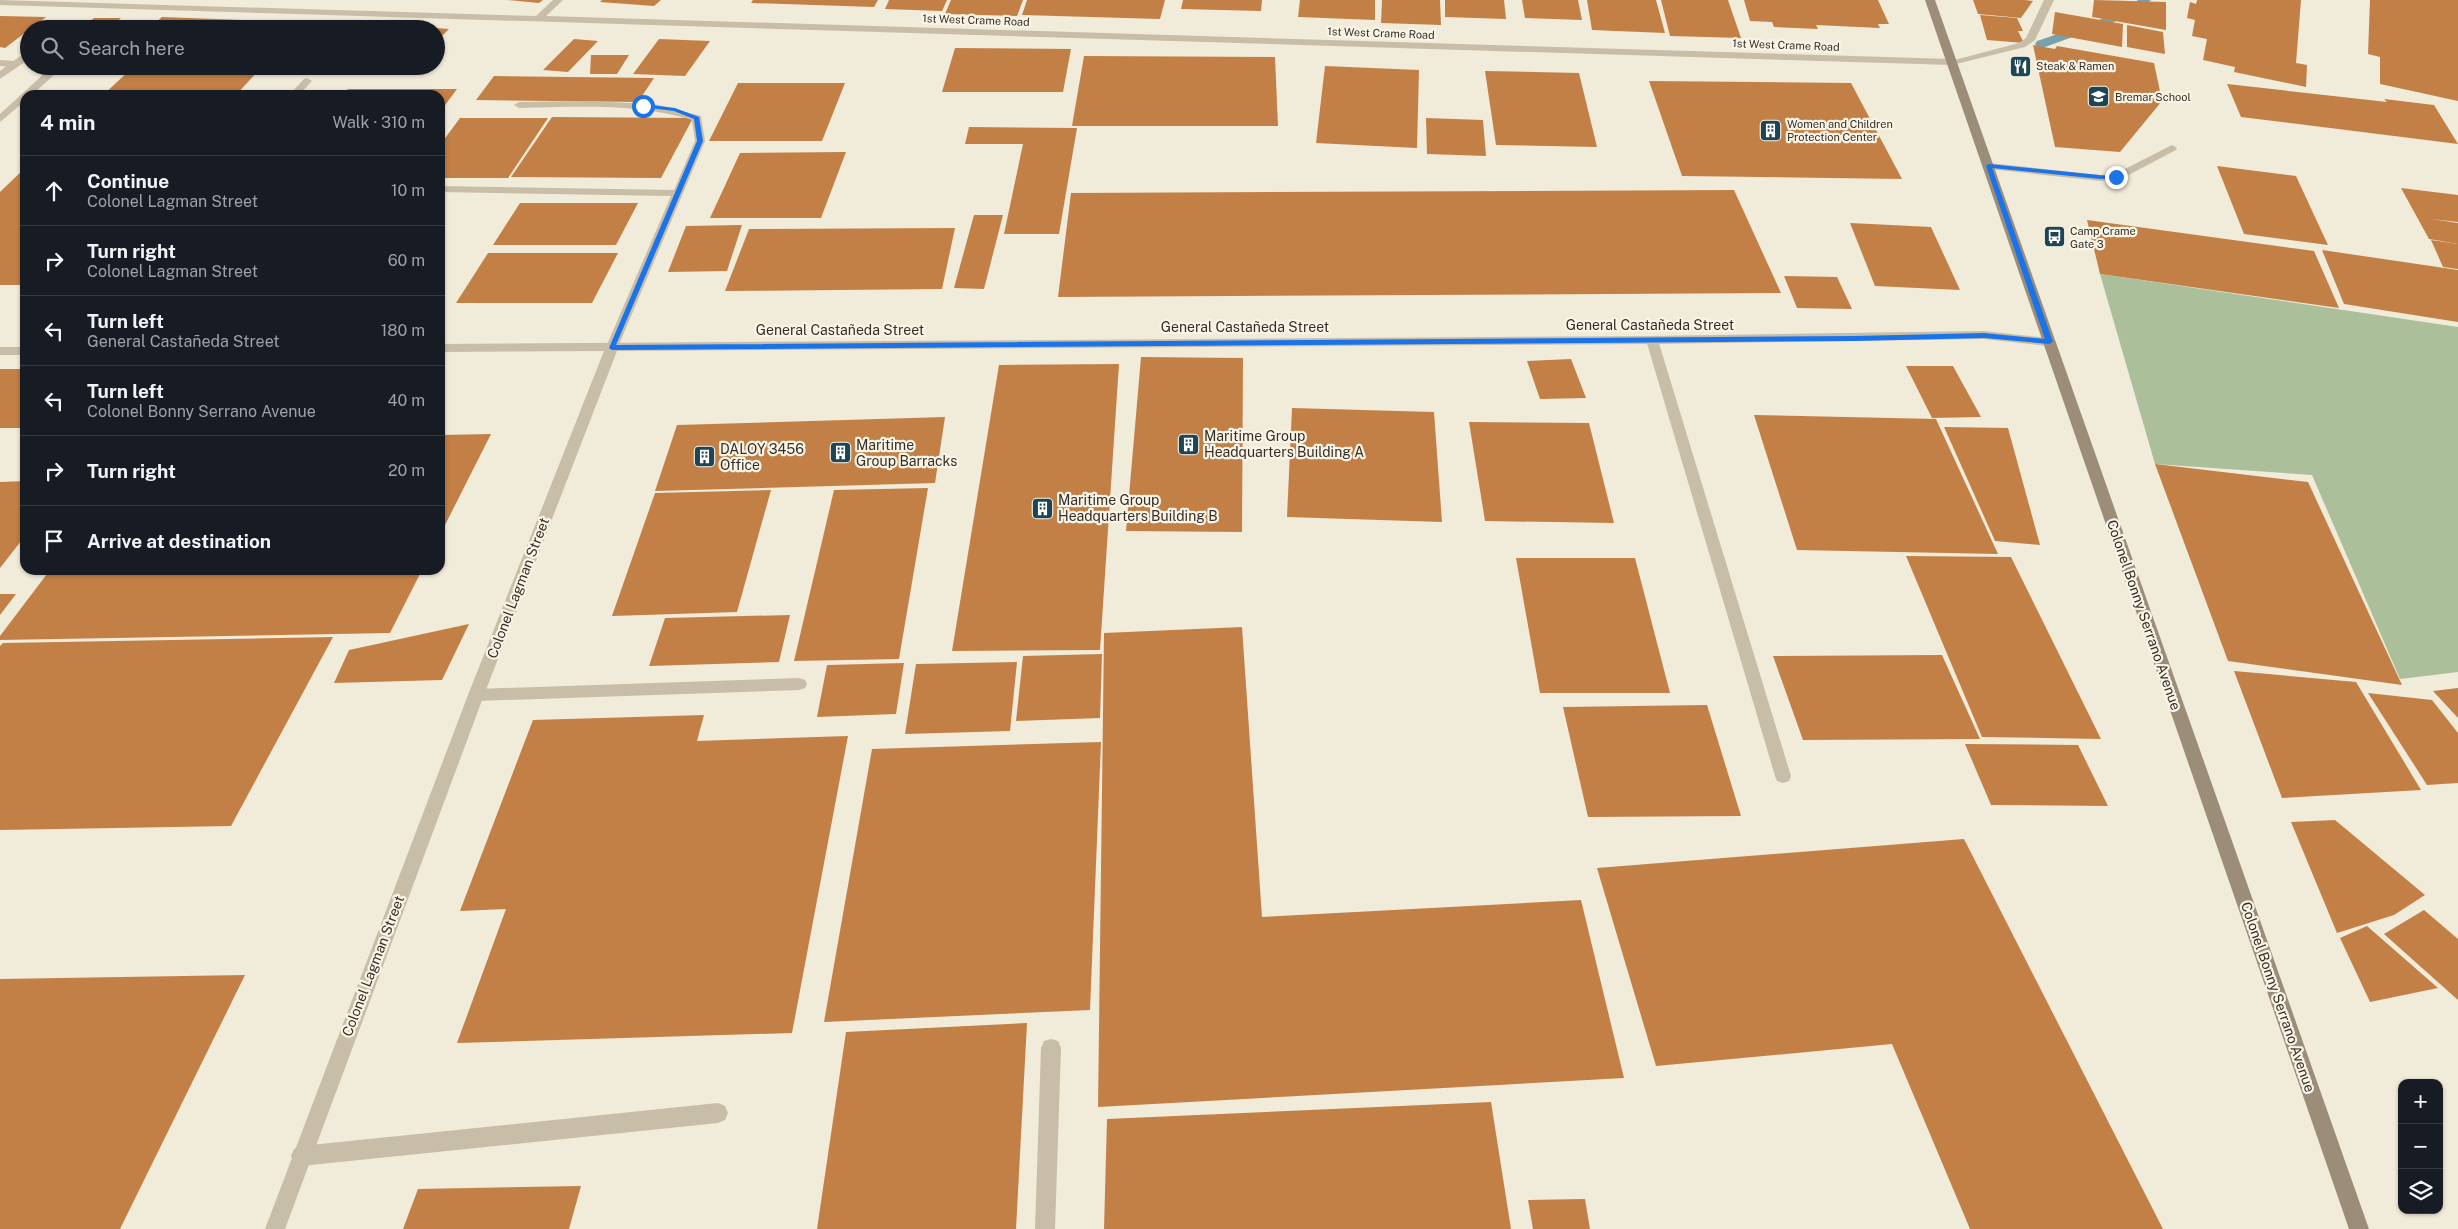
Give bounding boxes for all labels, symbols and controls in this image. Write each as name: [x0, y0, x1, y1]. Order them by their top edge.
street label: 1st West Crame Road: [922, 12, 1030, 28]
search box: [20, 20, 445, 75]
street label: 1st West Crame Road: [1327, 25, 1435, 41]
icon: search: [38, 34, 66, 62]
text: Search here: [78, 37, 185, 59]
street label: 1st West Crame Road: [1732, 37, 1840, 53]
restaurant icon: Steak & Ramen: [2008, 54, 2032, 78]
place label: Steak & Ramen: [2036, 60, 2114, 72]
school or university icon: Bremar School: [2087, 85, 2111, 109]
place label: Bremar School: [2115, 91, 2191, 103]
route start: [632, 95, 655, 118]
text: 4 min: [40, 110, 95, 135]
text: Walk · 310 m: [332, 113, 425, 132]
building icon: Women and Children Protection Center: [1759, 118, 1783, 142]
place label: Women and Children Protection Center: [1787, 118, 1893, 143]
route end: [2105, 166, 2128, 189]
text: Continue: [87, 170, 169, 192]
icon: ahead: [40, 177, 68, 205]
text: 10 m: [391, 181, 425, 200]
text: Colonel Lagman Street: [87, 192, 258, 211]
bus stop icon: Camp Crame Gate 3: [2042, 225, 2066, 249]
place label: Camp Crame Gate 3: [2070, 225, 2136, 250]
text: Turn right: [87, 240, 176, 262]
icon: right: [40, 247, 68, 275]
text: 60 m: [388, 251, 425, 270]
text: Colonel Lagman Street: [87, 262, 258, 281]
text: Turn left: [87, 310, 164, 332]
icon: left: [40, 317, 68, 345]
street label: General Castañeda Street: [1566, 317, 1734, 333]
street label: General Castañeda Street: [1161, 319, 1329, 335]
text: 180 m: [381, 321, 425, 340]
street label: General Castañeda Street: [756, 322, 924, 338]
text: General Castañeda Street: [87, 332, 280, 351]
text: Turn left: [87, 380, 164, 402]
icon: left: [40, 387, 68, 415]
text: 40 m: [387, 391, 425, 410]
text: Colonel Bonny Serrano Avenue: [87, 402, 316, 421]
place label: Maritime Group Headquarters Building A: [1204, 428, 1364, 460]
building icon: Maritime Group Headquarters Building A: [1176, 432, 1200, 456]
place label: Maritime Group Barracks: [856, 437, 957, 469]
place label: DALOY 3456 Office: [720, 441, 804, 473]
building icon: Maritime Group Barracks: [828, 441, 852, 465]
building icon: DALOY 3456 Office: [692, 445, 716, 469]
icon: right: [40, 457, 68, 485]
text: Turn right: [87, 460, 176, 482]
text: 20 m: [388, 461, 425, 480]
place label: Maritime Group Headquarters Building B: [1058, 492, 1218, 524]
building icon: Maritime Group Headquarters Building B: [1030, 496, 1054, 520]
street label: Colonel Lagman Street: [484, 515, 552, 661]
street label: Colonel Bonny Serrano Avenue: [2104, 518, 2184, 712]
icon: arrive: [40, 527, 68, 555]
text: Arrive at destination: [87, 530, 271, 552]
street label: Colonel Lagman Street: [339, 893, 407, 1039]
street label: Colonel Bonny Serrano Avenue: [2238, 900, 2318, 1094]
map controls: [2398, 1079, 2443, 1214]
button: +: [2398, 1079, 2443, 1124]
button: −: [2398, 1124, 2443, 1169]
button: layers: [2398, 1169, 2443, 1214]

